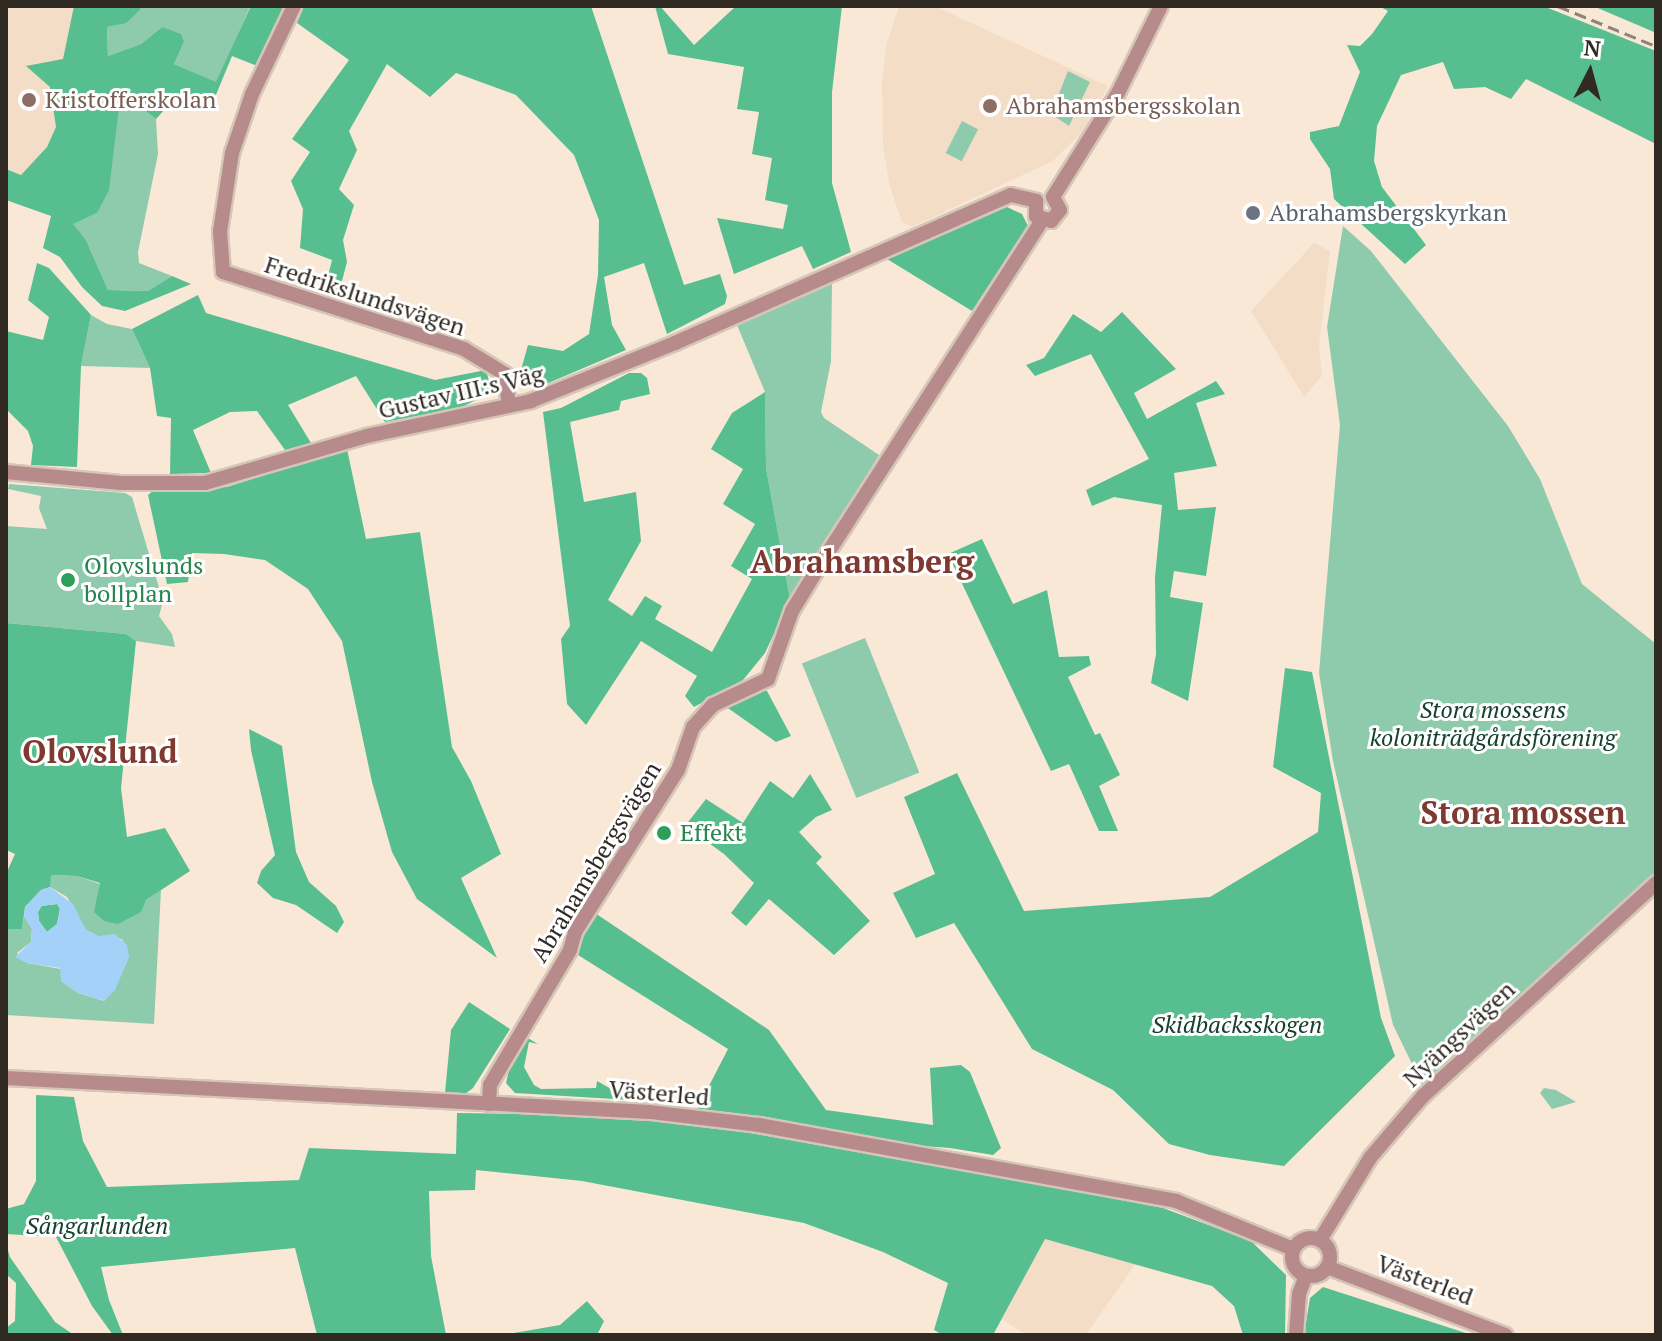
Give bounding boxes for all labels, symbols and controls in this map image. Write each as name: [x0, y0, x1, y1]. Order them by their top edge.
north arrow: [1550, 32, 1630, 112]
text: N: [1583, 32, 1602, 63]
place label: Kristofferskolan: [45, 86, 216, 114]
marker: Kristofferskolan: [20, 91, 38, 109]
place label: Abrahamsbergsskolan: [1006, 92, 1241, 120]
marker: Abrahamsbergsskolan: [981, 97, 999, 115]
place label: Abrahamsbergskyrkan: [1269, 199, 1507, 227]
marker: Abrahamsbergskyrkan: [1244, 204, 1262, 222]
street label: Fredrikslundsvägen: [261, 250, 469, 342]
street label: Gustav III:s Väg: [375, 359, 547, 425]
district label: Abrahamsberg: [750, 542, 974, 580]
place label: Olovslunds bollplan: [84, 552, 203, 608]
marker: Olovslunds bollplan: [59, 571, 77, 589]
park label: Stora mossens koloniträdgårdsförening: [1370, 696, 1616, 752]
district label: Olovslund: [22, 732, 178, 770]
street label: Abrahamsbergsvägen: [525, 757, 667, 967]
district label: Stora mossen: [1420, 793, 1626, 831]
place label: Effekt: [680, 819, 743, 847]
marker: Effekt: [655, 824, 673, 842]
street label: Nyängsvägen: [1397, 975, 1521, 1093]
park label: Skidbacksskogen: [1152, 1011, 1322, 1039]
street label: Västerled: [608, 1074, 710, 1112]
park label: Sångarlunden: [26, 1212, 168, 1240]
street label: Västerled: [1373, 1248, 1477, 1312]

